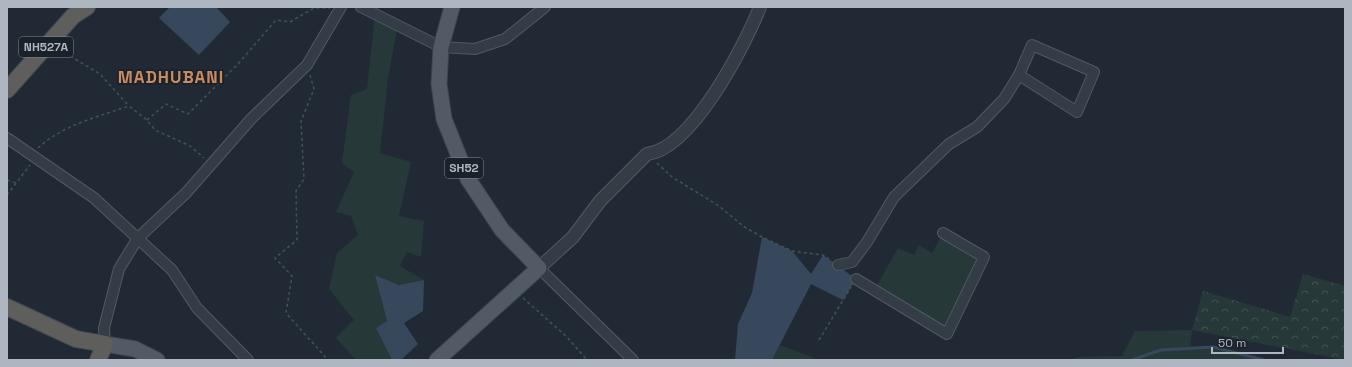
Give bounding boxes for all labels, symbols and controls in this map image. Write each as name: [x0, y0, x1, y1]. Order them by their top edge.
road number: NH527A: [19, 37, 73, 57]
district label: MADHUBANI: [118, 66, 224, 88]
road number: SH52: [445, 158, 483, 178]
scale bar: [1212, 329, 1283, 355]
text: 50 m: [1218, 335, 1246, 351]

